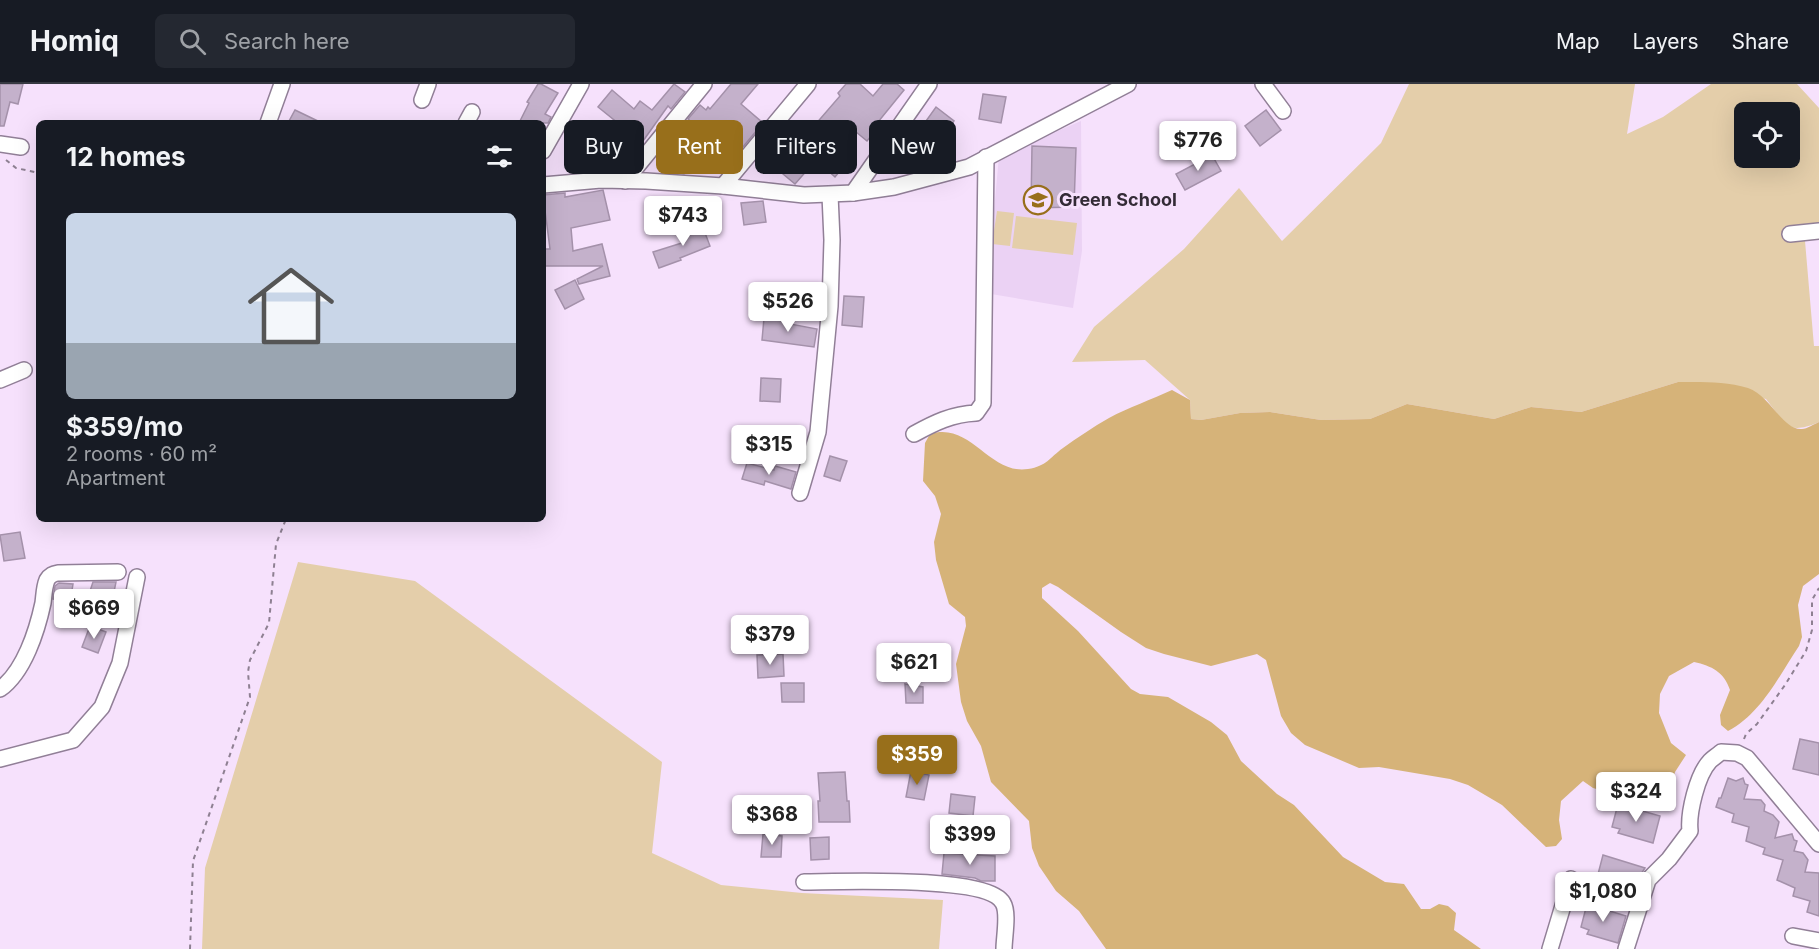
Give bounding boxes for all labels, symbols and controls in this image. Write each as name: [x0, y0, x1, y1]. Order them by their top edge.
search box: [155, 14, 575, 68]
text: Homiq: [30, 24, 119, 58]
icon: search: [176, 25, 209, 58]
text: Search here: [224, 28, 350, 54]
text: Map: [1556, 29, 1600, 54]
text: Layers: [1633, 29, 1699, 54]
text: Share: [1732, 29, 1789, 54]
map controls: [1734, 102, 1800, 168]
button: locate: [1734, 102, 1800, 168]
chip: Buy: [564, 120, 644, 174]
chip: Rent: [656, 120, 743, 174]
chip: Filters: [755, 120, 857, 174]
chip: New: [869, 120, 956, 174]
pin: $776: [1162, 121, 1234, 172]
text: $776: [1173, 128, 1223, 152]
icon: filters: [483, 140, 516, 173]
text: 12 homes: [66, 141, 186, 172]
school or university icon: Green School: [1022, 184, 1054, 216]
place label: Green School: [1059, 189, 1177, 210]
pin: $743: [647, 196, 719, 247]
text: $743: [658, 203, 708, 227]
icon: home: [237, 252, 345, 360]
pin: $526: [752, 282, 824, 333]
text: $526: [762, 289, 814, 313]
text: $359/mo: [66, 411, 183, 442]
pin: $315: [733, 425, 805, 476]
text: $315: [745, 432, 793, 456]
text: 2 rooms · 60 m²: [66, 442, 217, 466]
text: Apartment: [66, 466, 165, 490]
pin: $669: [58, 589, 130, 640]
text: $669: [68, 596, 120, 620]
pin: $379: [734, 615, 806, 666]
text: $379: [745, 622, 795, 646]
pin: $621: [878, 643, 950, 694]
text: $621: [890, 650, 938, 674]
pin: $359: [881, 735, 953, 786]
text: $359: [891, 742, 943, 766]
pin: $324: [1600, 772, 1672, 823]
text: $324: [1610, 779, 1662, 803]
pin: $368: [736, 795, 808, 846]
text: $368: [746, 802, 798, 826]
pin: $399: [934, 815, 1006, 866]
text: $399: [944, 822, 996, 846]
pin: $1,080: [1554, 872, 1652, 923]
text: $1,080: [1569, 879, 1637, 903]

